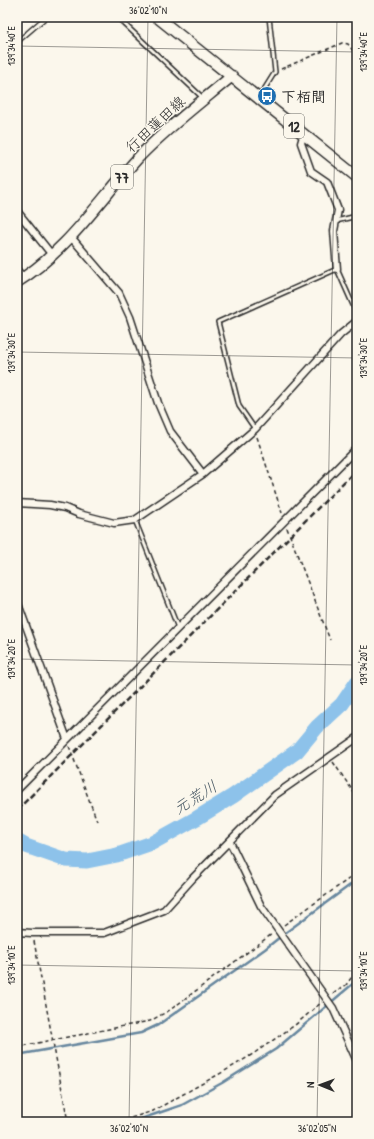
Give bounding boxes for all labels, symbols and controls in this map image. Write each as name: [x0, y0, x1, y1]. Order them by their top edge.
text: 36°02'10"N: [129, 4, 167, 17]
text: 139°34'40"E: [5, 26, 18, 66]
text: 139°34'40"E: [357, 32, 370, 72]
bus stop icon: 下栢間: [256, 85, 278, 107]
place label: 下栢間: [281, 86, 326, 107]
street label: 行田蓮田線: [120, 91, 190, 157]
road number: 12: [284, 114, 304, 138]
road number: 77: [111, 165, 133, 189]
text: 139°34'30"E: [5, 332, 18, 373]
text: 139°34'30"E: [357, 337, 370, 378]
text: 139°34'20"E: [5, 638, 18, 679]
text: 139°34'20"E: [357, 644, 370, 685]
water label: 元荒川: [169, 775, 221, 819]
text: 139°34'10"E: [5, 945, 18, 985]
text: 139°34'10"E: [357, 951, 370, 991]
north arrow: [300, 1065, 340, 1105]
text: N: [303, 1082, 317, 1088]
text: 36°02'10"N: [110, 1122, 148, 1135]
text: 36°02'05"N: [298, 1122, 336, 1135]

